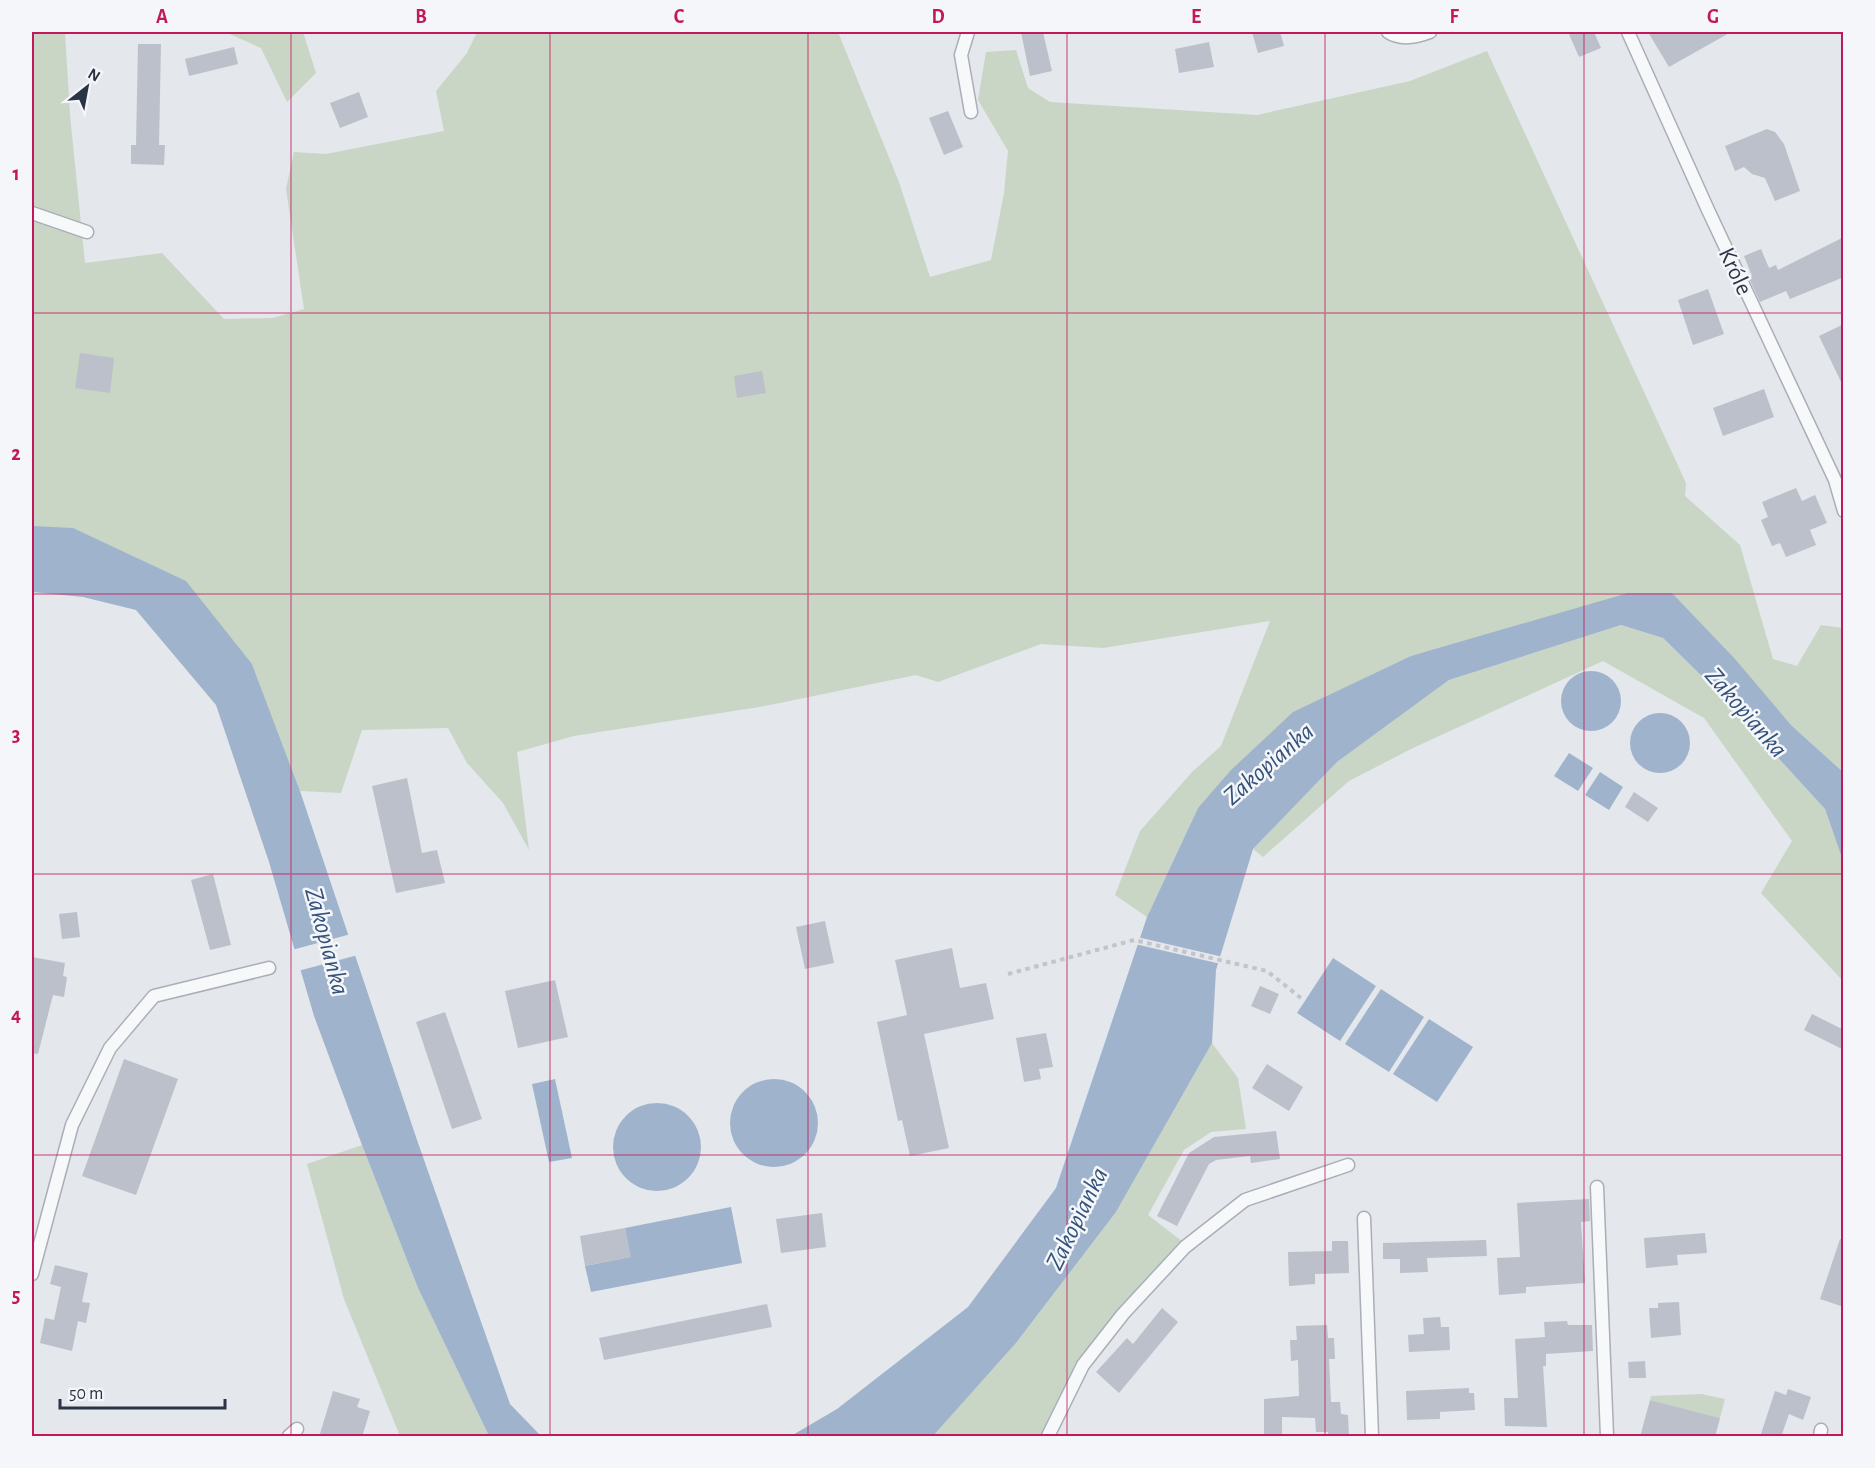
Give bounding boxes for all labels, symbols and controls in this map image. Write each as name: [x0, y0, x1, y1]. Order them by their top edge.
text: A: [156, 7, 168, 27]
text: B: [415, 7, 427, 27]
text: C: [674, 7, 685, 27]
text: D: [931, 7, 945, 27]
text: E: [1191, 7, 1201, 27]
text: F: [1449, 7, 1459, 27]
text: G: [1707, 7, 1719, 27]
north arrow: [57, 57, 117, 117]
text: N: [85, 65, 103, 85]
text: 1: [12, 164, 20, 184]
street label: Króle: [1714, 244, 1756, 299]
text: 2: [11, 444, 21, 464]
water label: Zakopianka: [1700, 663, 1792, 763]
water label: Zakopianka: [1219, 718, 1319, 810]
text: 3: [12, 725, 20, 745]
water label: Zakopianka: [300, 885, 354, 998]
text: 4: [11, 1005, 21, 1025]
water label: Zakopianka: [1041, 1163, 1113, 1274]
text: 5: [12, 1286, 20, 1306]
scale bar: [60, 1372, 225, 1410]
text: 50 m: [69, 1385, 103, 1403]

